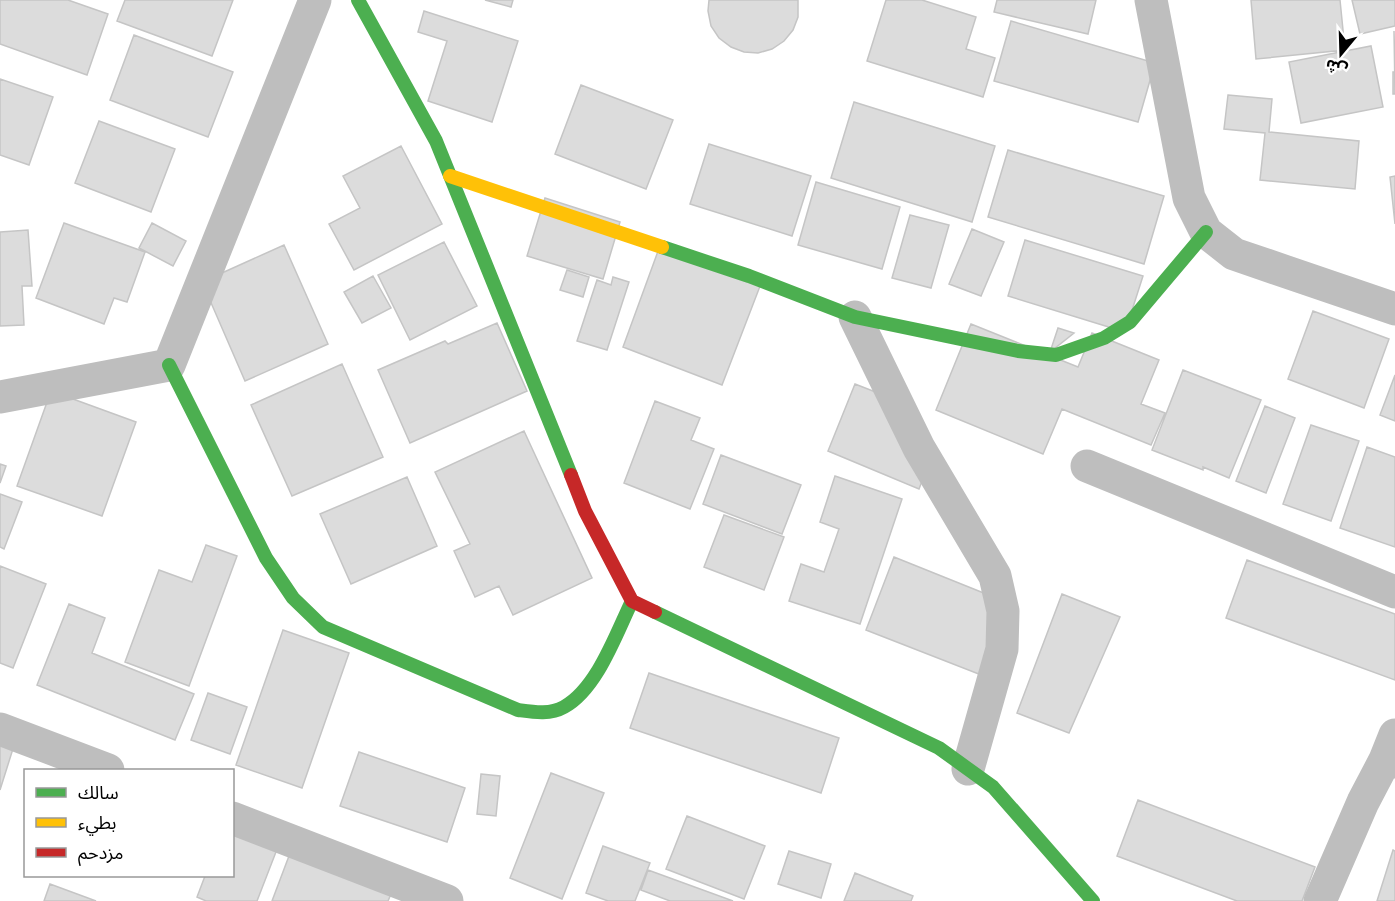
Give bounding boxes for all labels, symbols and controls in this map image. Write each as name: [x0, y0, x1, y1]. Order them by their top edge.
north arrow: [1311, 24, 1371, 84]
text: ش: [1323, 55, 1350, 80]
legend: [24, 769, 234, 877]
text: سالك: [78, 782, 119, 804]
text: بطيء: [78, 812, 116, 836]
text: مزدحم: [78, 842, 123, 866]

